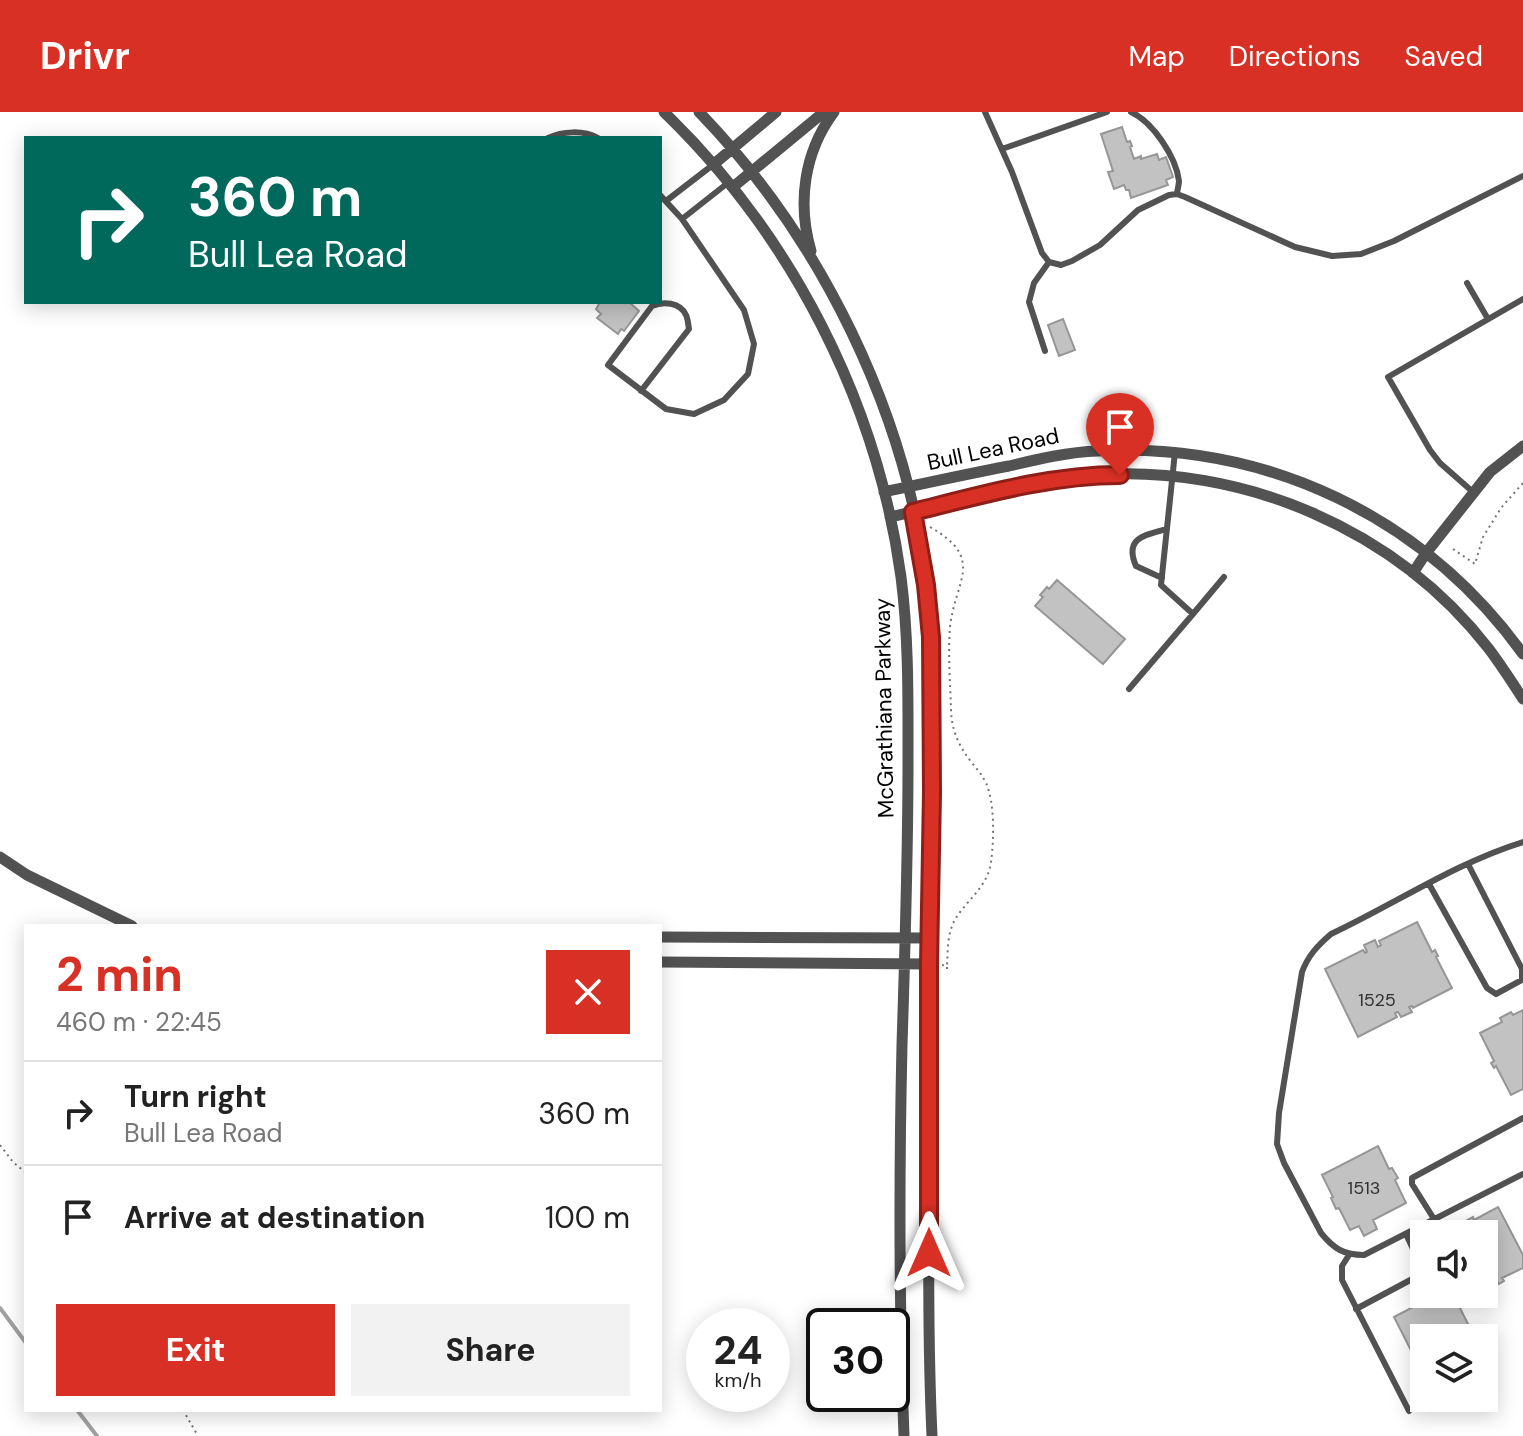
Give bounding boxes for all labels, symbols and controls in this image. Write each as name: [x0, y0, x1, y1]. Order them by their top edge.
text: Drivr: [40, 31, 130, 81]
text: Map: [1128, 38, 1185, 75]
text: Directions: [1229, 38, 1361, 75]
text: Saved: [1405, 38, 1483, 75]
text: 360 m: [188, 160, 363, 233]
icon: right: [56, 168, 160, 272]
text: Bull Lea Road: [188, 231, 408, 278]
pin: [1086, 393, 1154, 475]
icon: arrive: [1098, 405, 1142, 449]
street label: Bull Lea Road: [924, 421, 1062, 477]
street label: McGrathiana Parkway: [868, 598, 900, 818]
text: 2 min: [56, 943, 183, 1006]
button: close: [546, 950, 630, 1034]
house number: 1525: [1358, 988, 1396, 1012]
text: 460 m · 22:45: [56, 1005, 222, 1039]
text: Turn right: [124, 1077, 267, 1116]
icon: right: [56, 1091, 100, 1135]
text: 360 m: [538, 1094, 630, 1133]
text: Bull Lea Road: [124, 1116, 283, 1150]
house number: 1513: [1348, 1176, 1380, 1200]
icon: arrive: [56, 1195, 100, 1239]
text: Arrive at destination: [124, 1198, 425, 1237]
text: 100 m: [545, 1198, 630, 1237]
position arrow: [887, 1211, 971, 1295]
map controls: [1410, 1220, 1498, 1412]
button: sound: [1410, 1220, 1498, 1308]
button: Exit: [56, 1304, 335, 1396]
button: Share: [351, 1304, 630, 1396]
speed limit sign: 30: [806, 1308, 910, 1412]
text: 24: [714, 1324, 762, 1376]
button: layers: [1410, 1324, 1498, 1412]
text: km/h: [714, 1367, 762, 1393]

